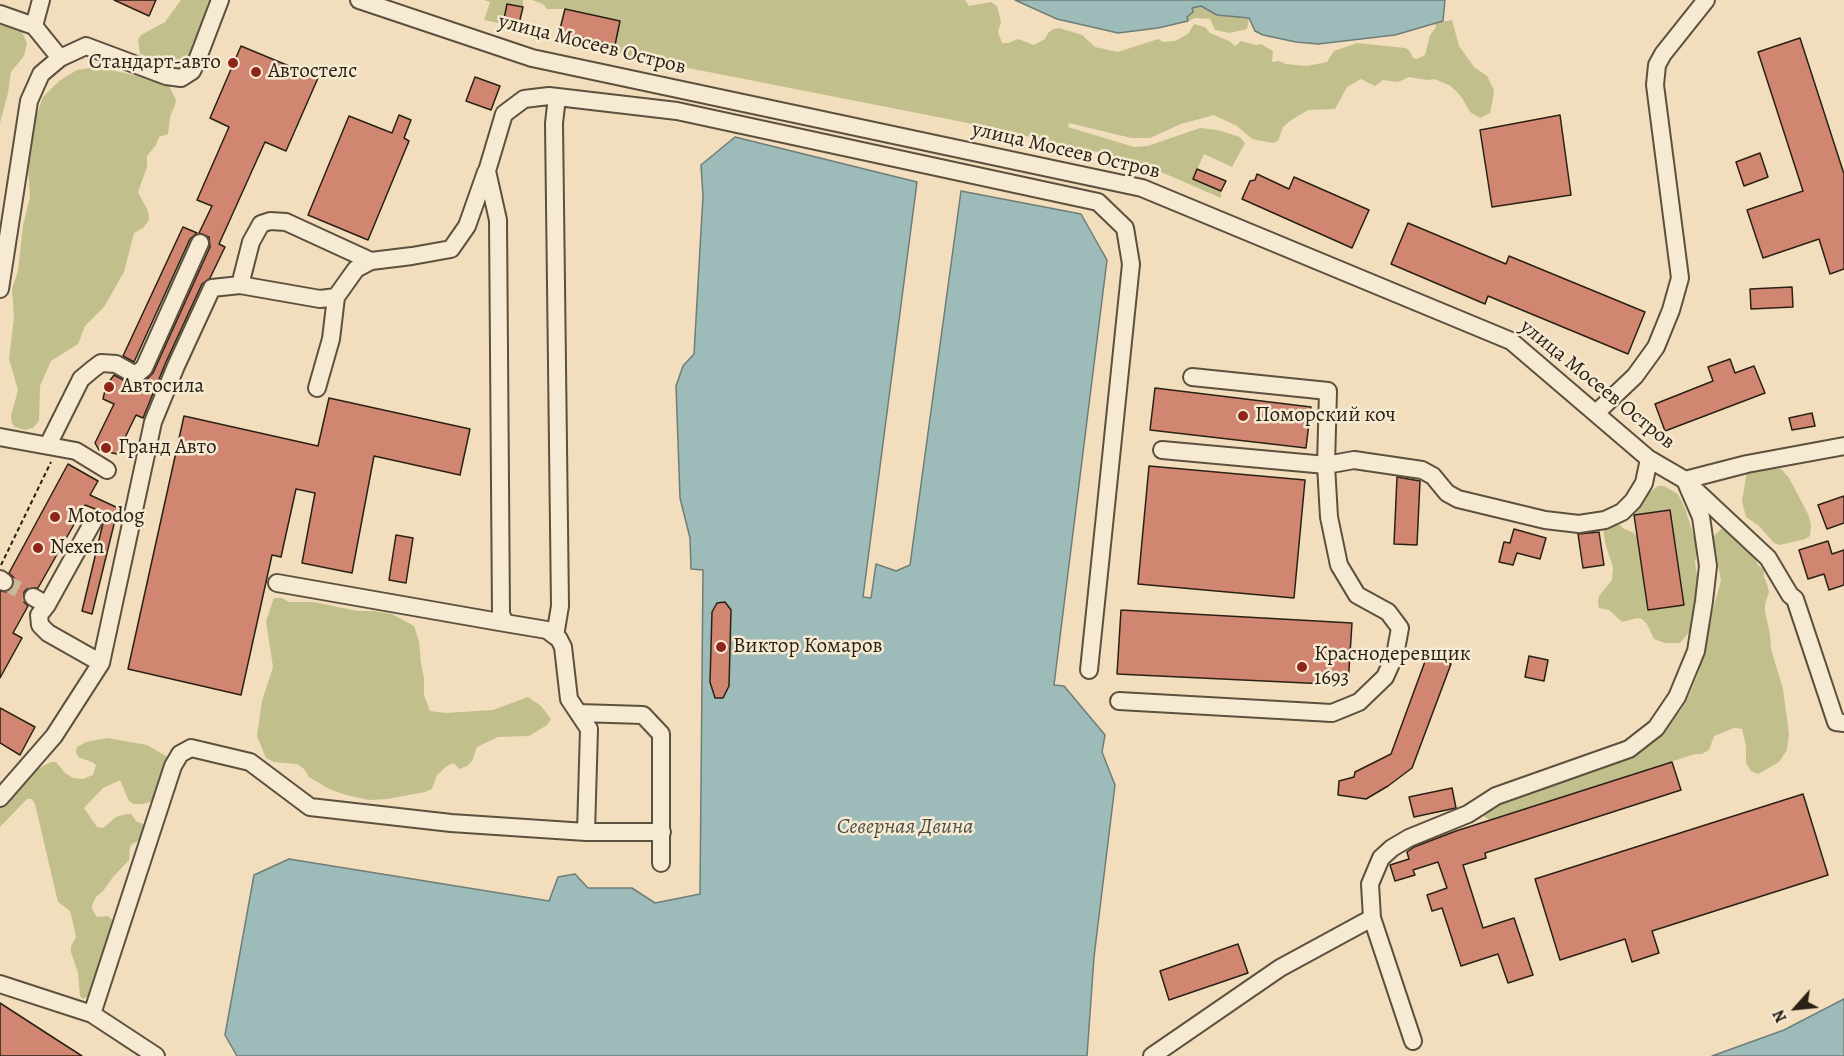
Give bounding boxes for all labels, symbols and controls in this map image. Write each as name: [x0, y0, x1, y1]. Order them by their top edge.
street label: улица Мосеев Остров: [496, 9, 688, 81]
place label: Стандарт-авто: [89, 50, 221, 76]
marker: Стандарт-авто: [226, 56, 240, 70]
place label: Автостелс: [268, 59, 357, 85]
marker: Автостелс: [249, 65, 263, 79]
street label: улица Мосеев Остров: [969, 117, 1163, 185]
street label: улица Мосеев Остров: [1514, 315, 1680, 455]
place label: Автосила: [121, 374, 204, 400]
marker: Автосила: [102, 380, 116, 394]
place label: Поморский коч: [1255, 403, 1396, 429]
marker: Поморский коч: [1236, 409, 1250, 423]
place label: Гранд Авто: [118, 435, 217, 461]
marker: Гранд Авто: [99, 441, 113, 455]
place label: Motodog: [67, 504, 144, 530]
marker: Motodog: [48, 510, 62, 524]
place label: Nexen: [50, 535, 104, 561]
marker: Nexen: [31, 541, 45, 555]
place label: Виктор Комаров: [733, 634, 882, 660]
marker: Виктор Комаров: [714, 640, 728, 654]
place label: Краснодеревщик 1693: [1314, 642, 1471, 692]
marker: Краснодеревщик 1693: [1295, 660, 1309, 674]
water label: Северная Двина: [837, 815, 973, 841]
north arrow: [1766, 978, 1826, 1038]
text: N: [1768, 1006, 1792, 1026]

